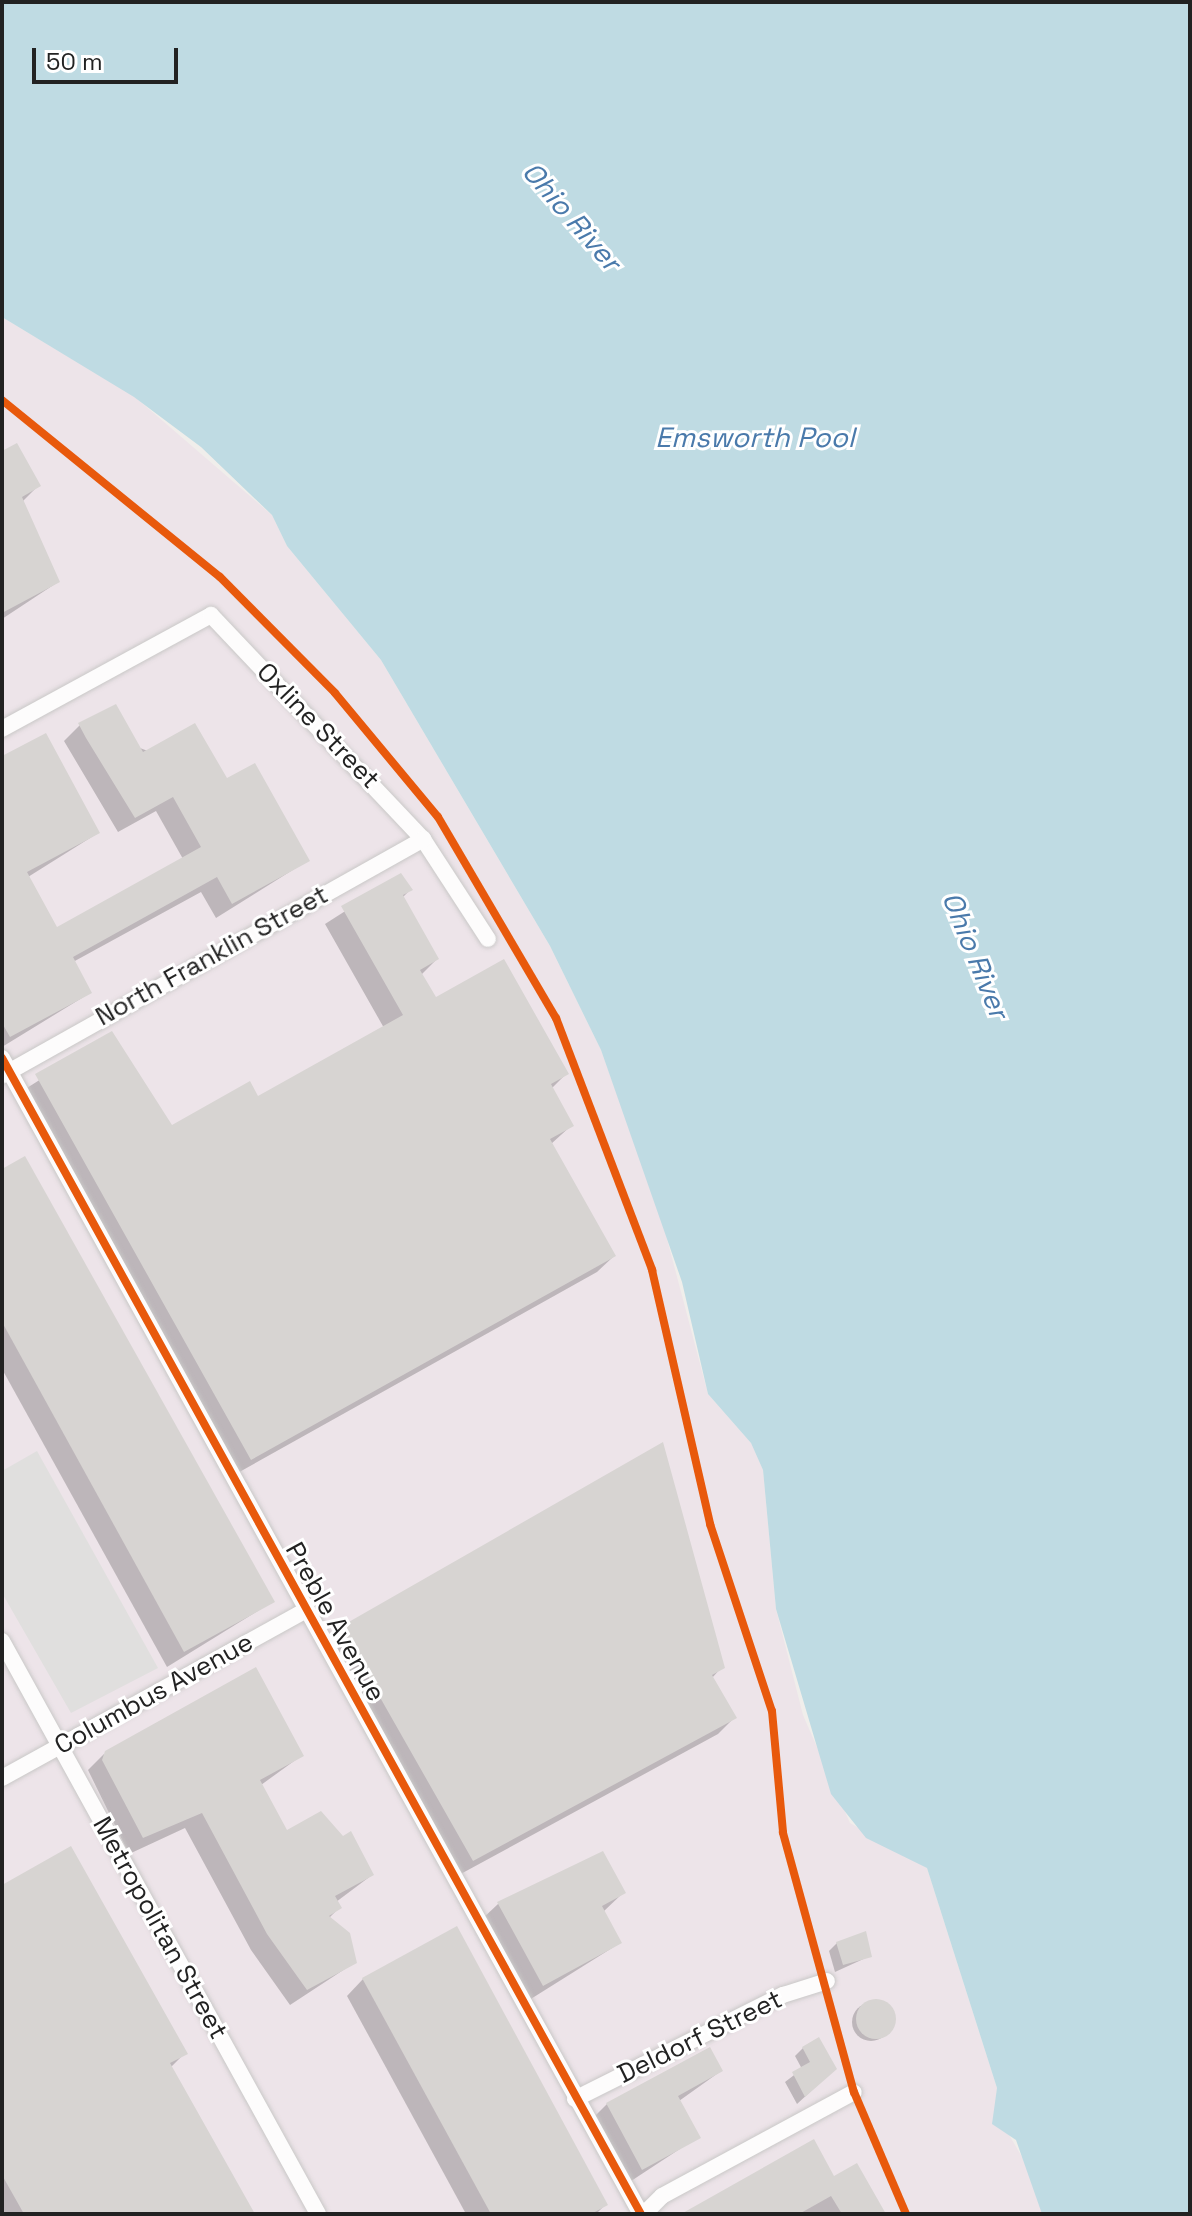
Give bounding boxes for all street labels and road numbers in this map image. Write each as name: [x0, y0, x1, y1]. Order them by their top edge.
street label: Oxline Street: [250, 657, 386, 795]
street label: North Franklin Street: [90, 879, 334, 1033]
street label: Preble Avenue: [278, 1537, 392, 1707]
street label: Columbus Avenue: [49, 1626, 259, 1762]
street label: Metropolitan Street: [86, 1811, 234, 2045]
street label: Deldorf Street: [613, 1984, 787, 2090]

